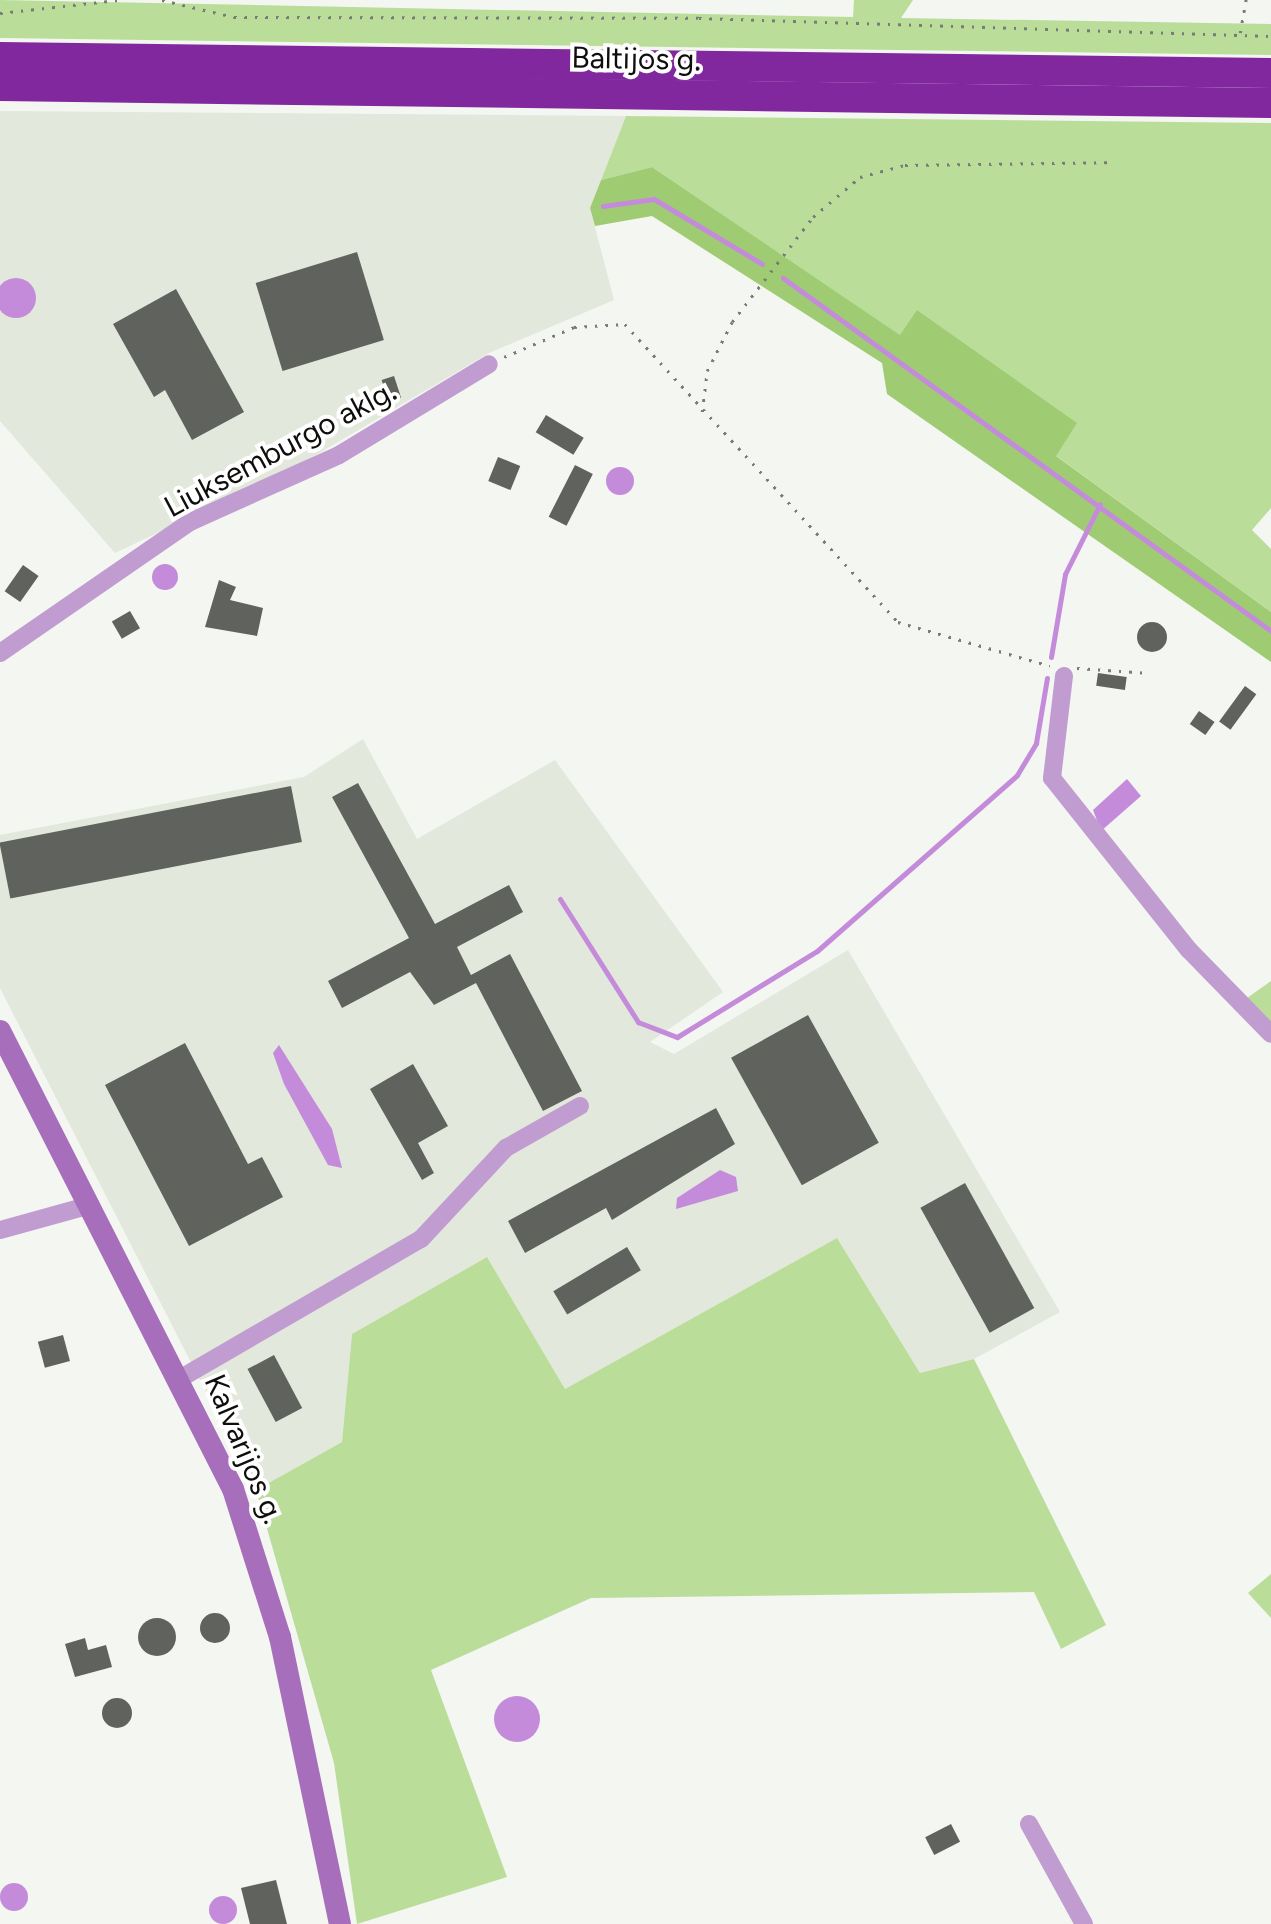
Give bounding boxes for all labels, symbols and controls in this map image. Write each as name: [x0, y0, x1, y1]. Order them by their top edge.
street label: Baltijos g.: [571, 40, 701, 78]
street label: Liuksemburgo aklg.: [158, 373, 402, 525]
street label: Kalvarijos g.: [197, 1369, 291, 1529]

